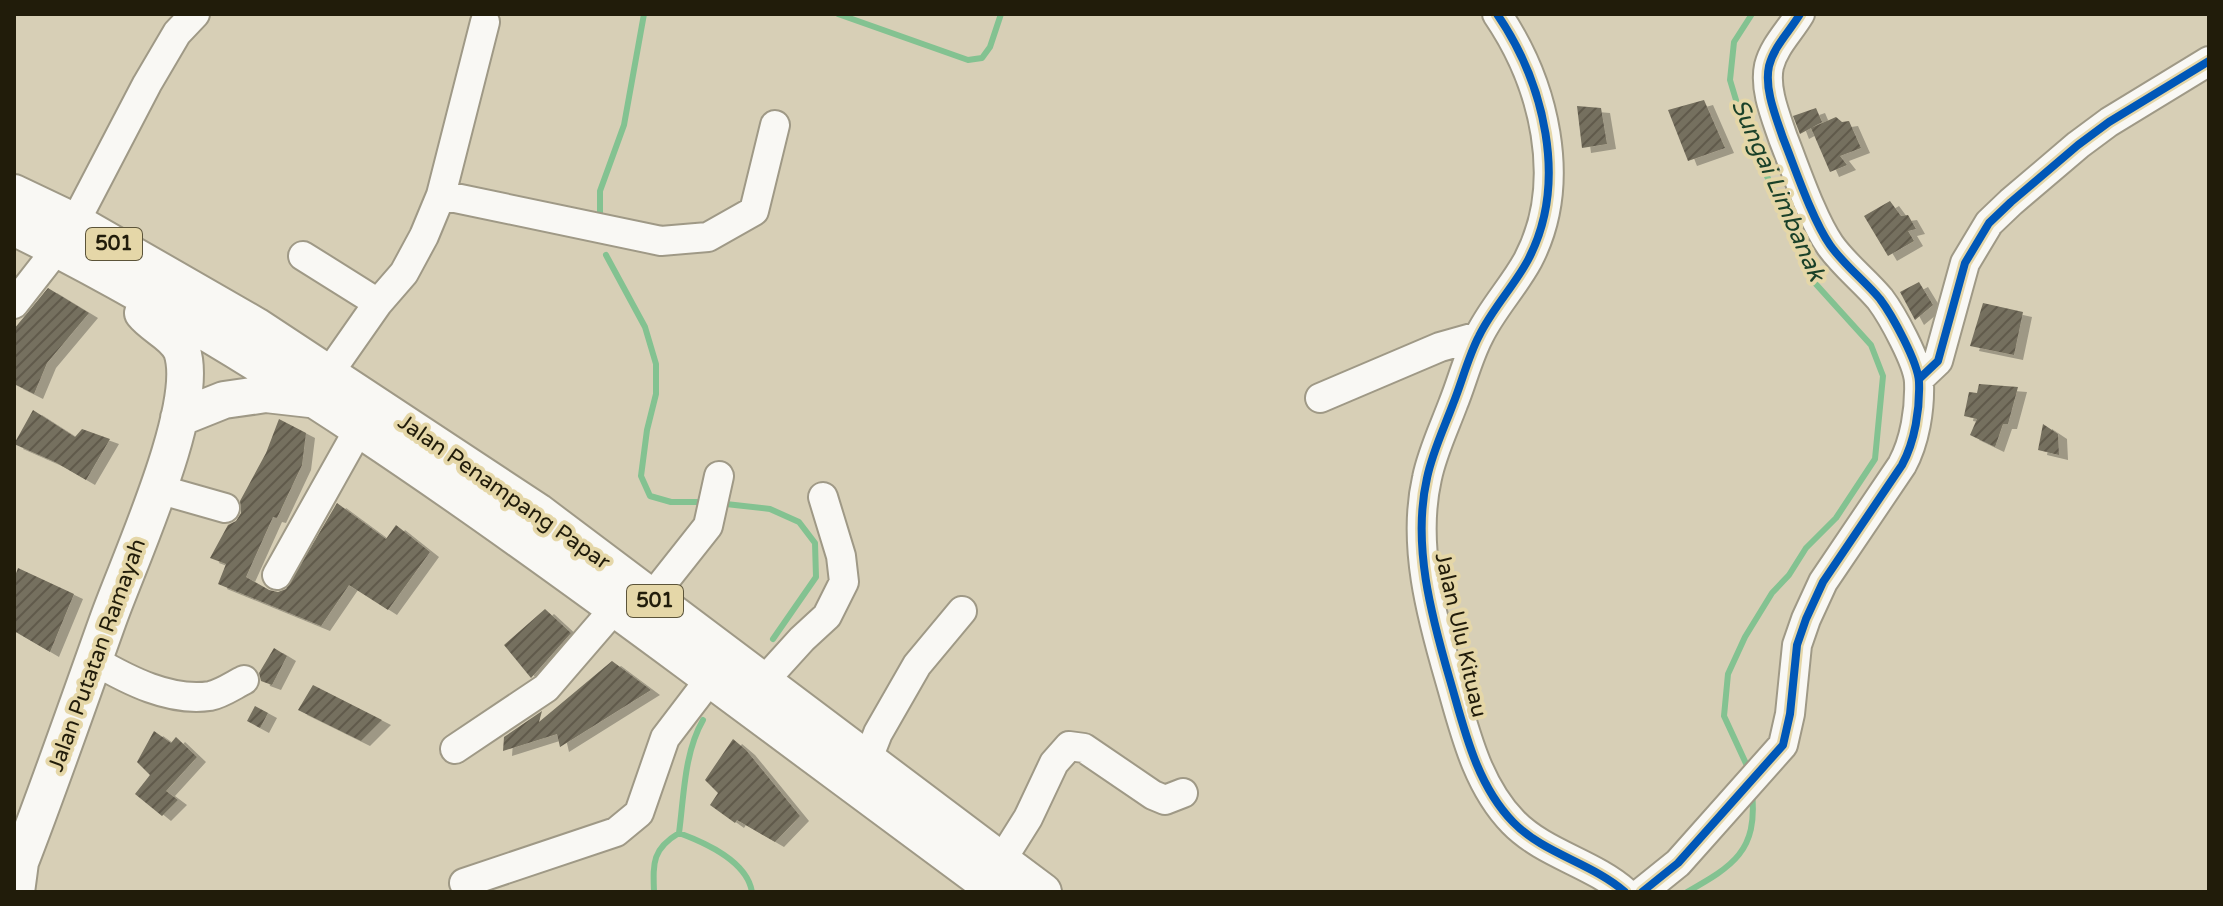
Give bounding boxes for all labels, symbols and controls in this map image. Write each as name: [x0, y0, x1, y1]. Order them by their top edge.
water label: Sungai Limbanak: [1725, 94, 1832, 287]
road number: 501: [86, 228, 142, 260]
street label: Jalan Penampang Papar: [393, 409, 616, 576]
street label: Jalan Putatan Ramayah: [43, 535, 151, 775]
street label: Jalan Ulu Kituau: [1429, 550, 1493, 720]
road number: 501: [627, 585, 683, 617]

